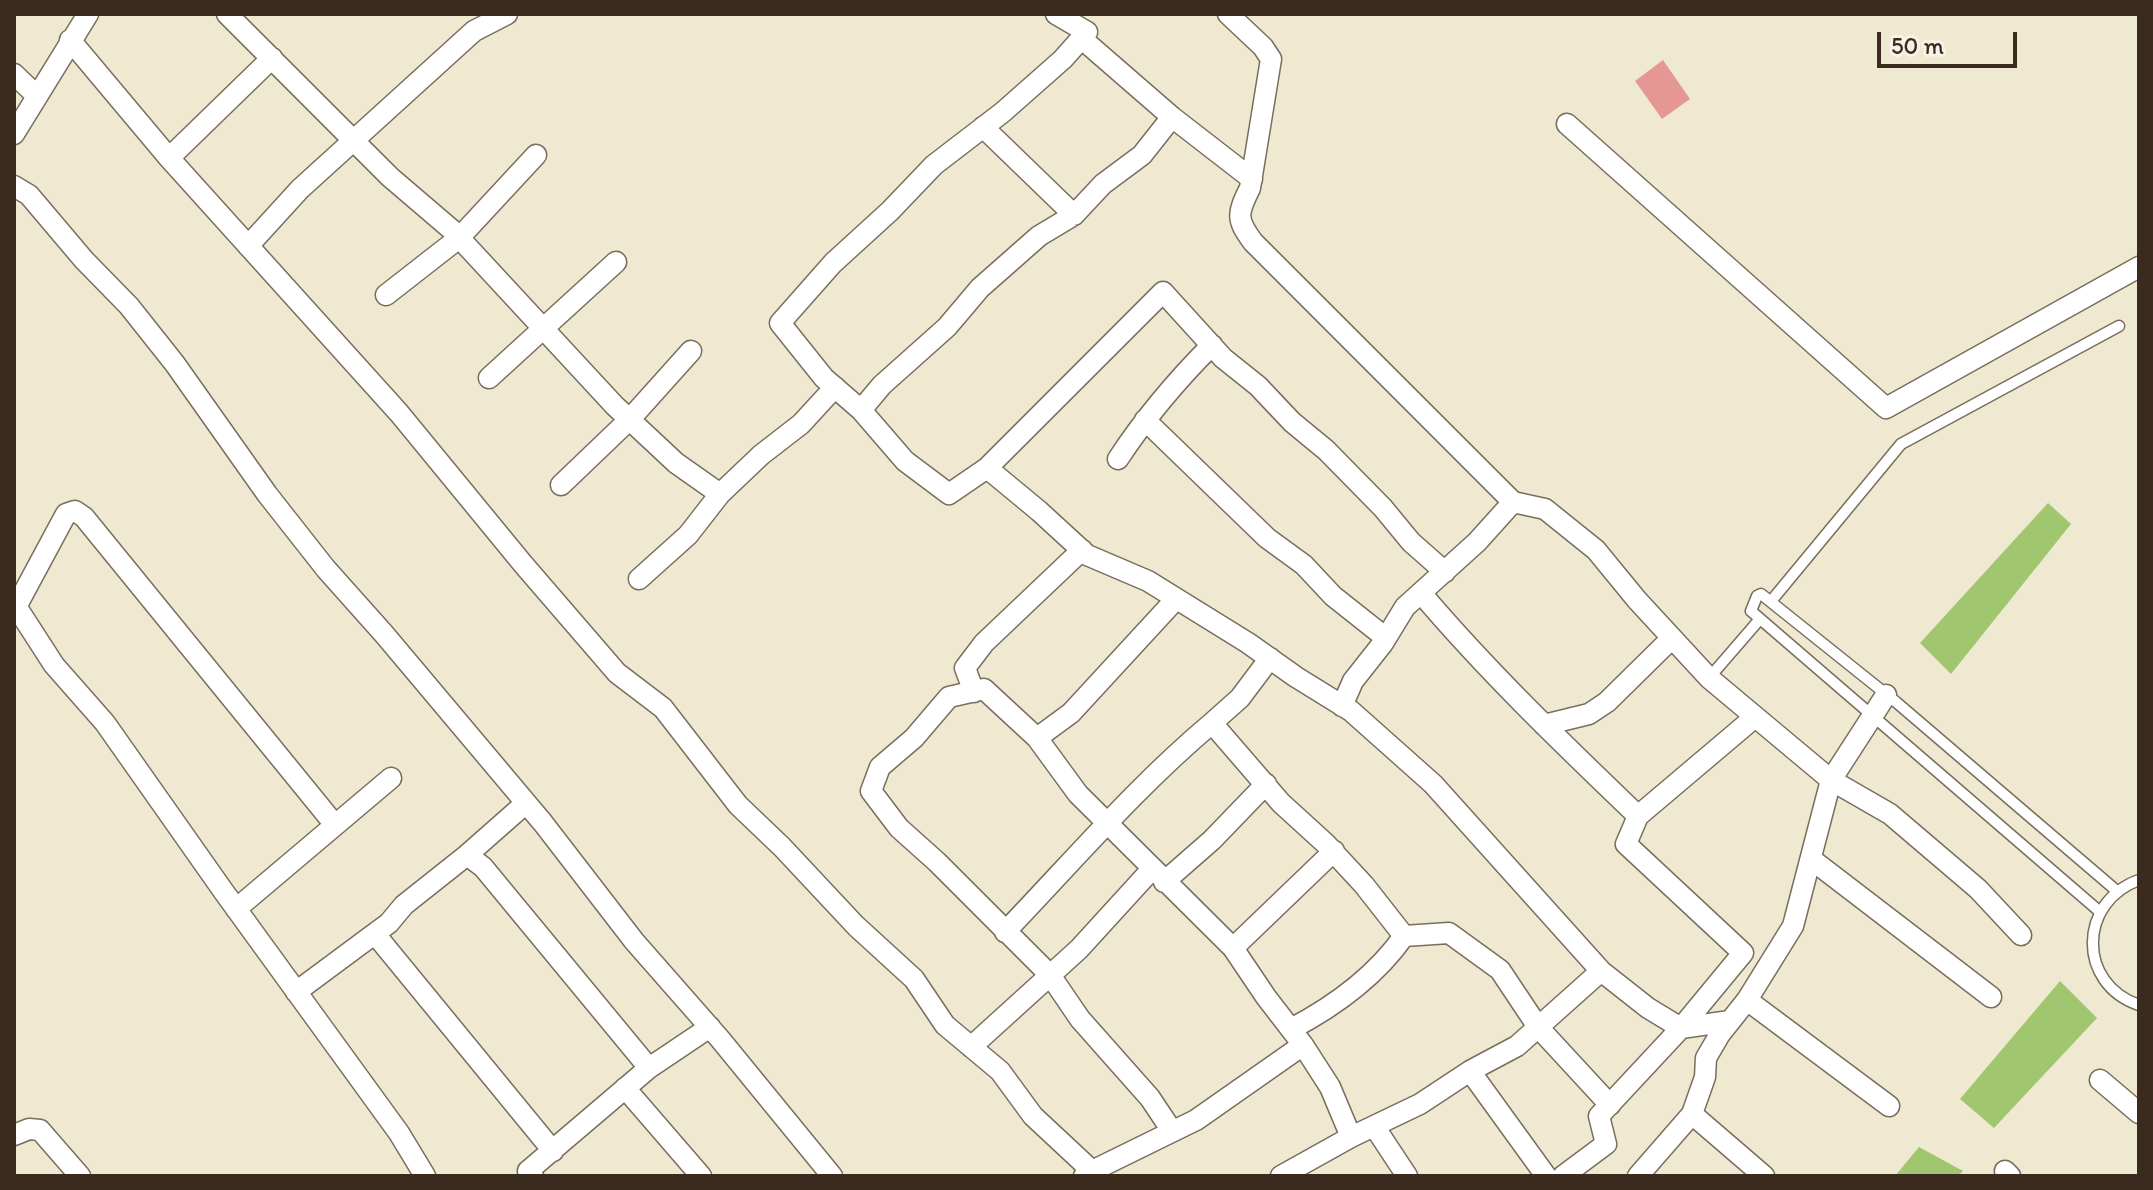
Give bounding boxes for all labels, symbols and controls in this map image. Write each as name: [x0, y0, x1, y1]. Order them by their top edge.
scale bar: [1881, 16, 2021, 66]
text: 50 m: [1891, 31, 1944, 60]

